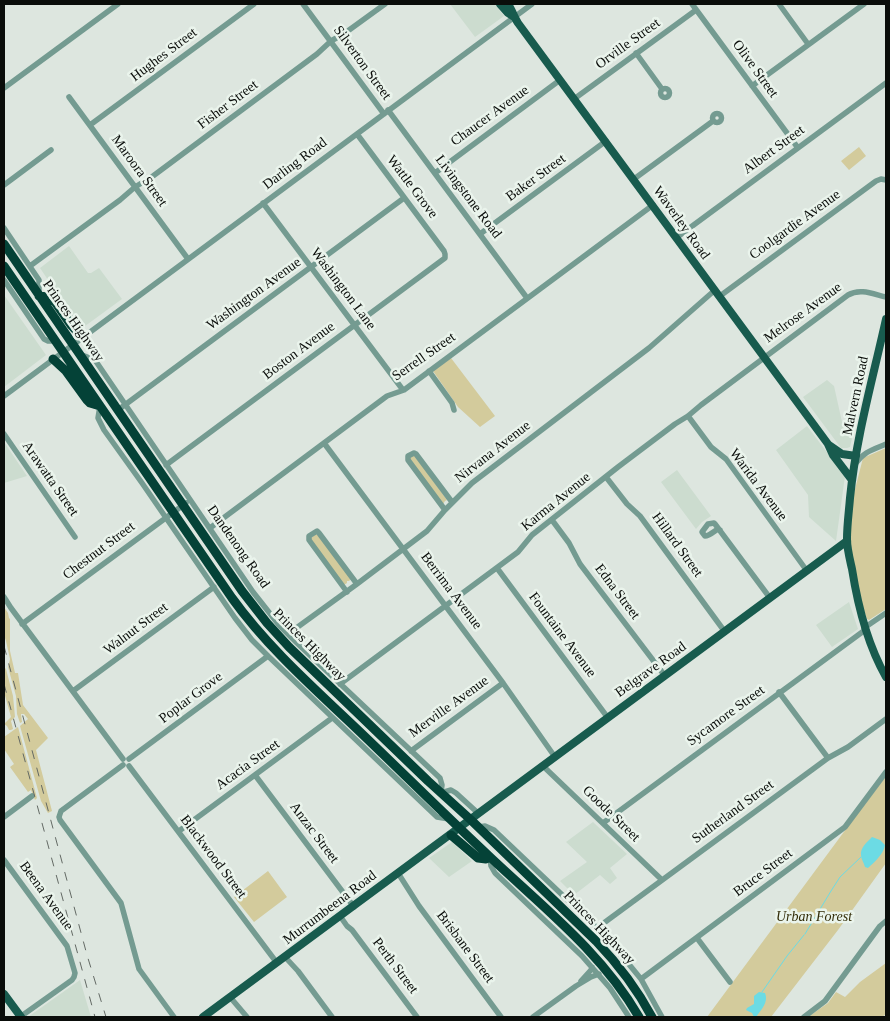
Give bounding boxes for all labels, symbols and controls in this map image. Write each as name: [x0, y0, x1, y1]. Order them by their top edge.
street label: Orville Street: [592, 15, 664, 73]
street label: Silverton Street: [329, 23, 395, 103]
street label: Hughes Street: [127, 25, 201, 85]
street label: Olive Street: [728, 37, 782, 101]
street label: Fisher Street: [195, 77, 261, 133]
street label: Chaucer Avenue: [448, 82, 532, 150]
street label: Albert Street: [740, 122, 808, 178]
street label: Maroora Street: [107, 132, 171, 210]
street label: Darling Road: [260, 134, 330, 194]
street label: Baker Street: [503, 151, 569, 205]
street label: Wattle Grove: [383, 152, 441, 222]
street label: Livingstone Road: [431, 152, 505, 242]
street label: Waverley Road: [649, 183, 713, 263]
street label: Coolgardie Avenue: [746, 186, 844, 264]
street label: Washington Lane: [307, 245, 379, 333]
street label: Washington Avenue: [204, 254, 304, 334]
street label: Princes Highway: [39, 277, 107, 365]
street label: Melrose Avenue: [761, 279, 845, 347]
street label: Boston Avenue: [260, 319, 338, 383]
street label: Serrell Street: [389, 329, 459, 385]
street label: Malvern Road: [839, 355, 873, 437]
street label: Nirvana Avenue: [452, 417, 534, 487]
street label: Arawatta Street: [18, 438, 82, 520]
street label: Warida Avenue: [725, 446, 791, 524]
street label: Karma Avenue: [518, 469, 594, 535]
street label: Dandenong Road: [203, 502, 273, 592]
street label: Hillard Street: [648, 509, 706, 581]
street label: Chestnut Street: [60, 518, 138, 584]
street label: Berrima Avenue: [417, 549, 485, 633]
street label: Edna Street: [591, 561, 643, 623]
street label: Fountaine Avenue: [525, 589, 599, 681]
street label: Walnut Street: [101, 599, 171, 659]
street label: Princes Highway: [269, 605, 349, 685]
street label: Belgrave Road: [612, 639, 690, 701]
street label: Poplar Grove: [156, 669, 226, 727]
street label: Merville Avenue: [406, 673, 492, 741]
street label: Sycamore Street: [684, 682, 768, 750]
street label: Acacia Street: [213, 736, 283, 794]
street label: Sutherland Street: [689, 777, 777, 847]
street label: Goode Street: [579, 782, 643, 846]
street label: Anzac Street: [286, 799, 342, 867]
street label: Blackwood Street: [176, 812, 250, 902]
street label: Bruce Street: [730, 845, 796, 901]
street label: Beena Avenue: [15, 858, 77, 934]
street label: Murrumbeena Road: [280, 867, 380, 949]
street label: Princes Highway: [560, 888, 638, 968]
street label: Brisbane Street: [432, 908, 498, 986]
park label: Urban Forest: [776, 909, 852, 925]
street label: Perth Street: [369, 935, 421, 997]

